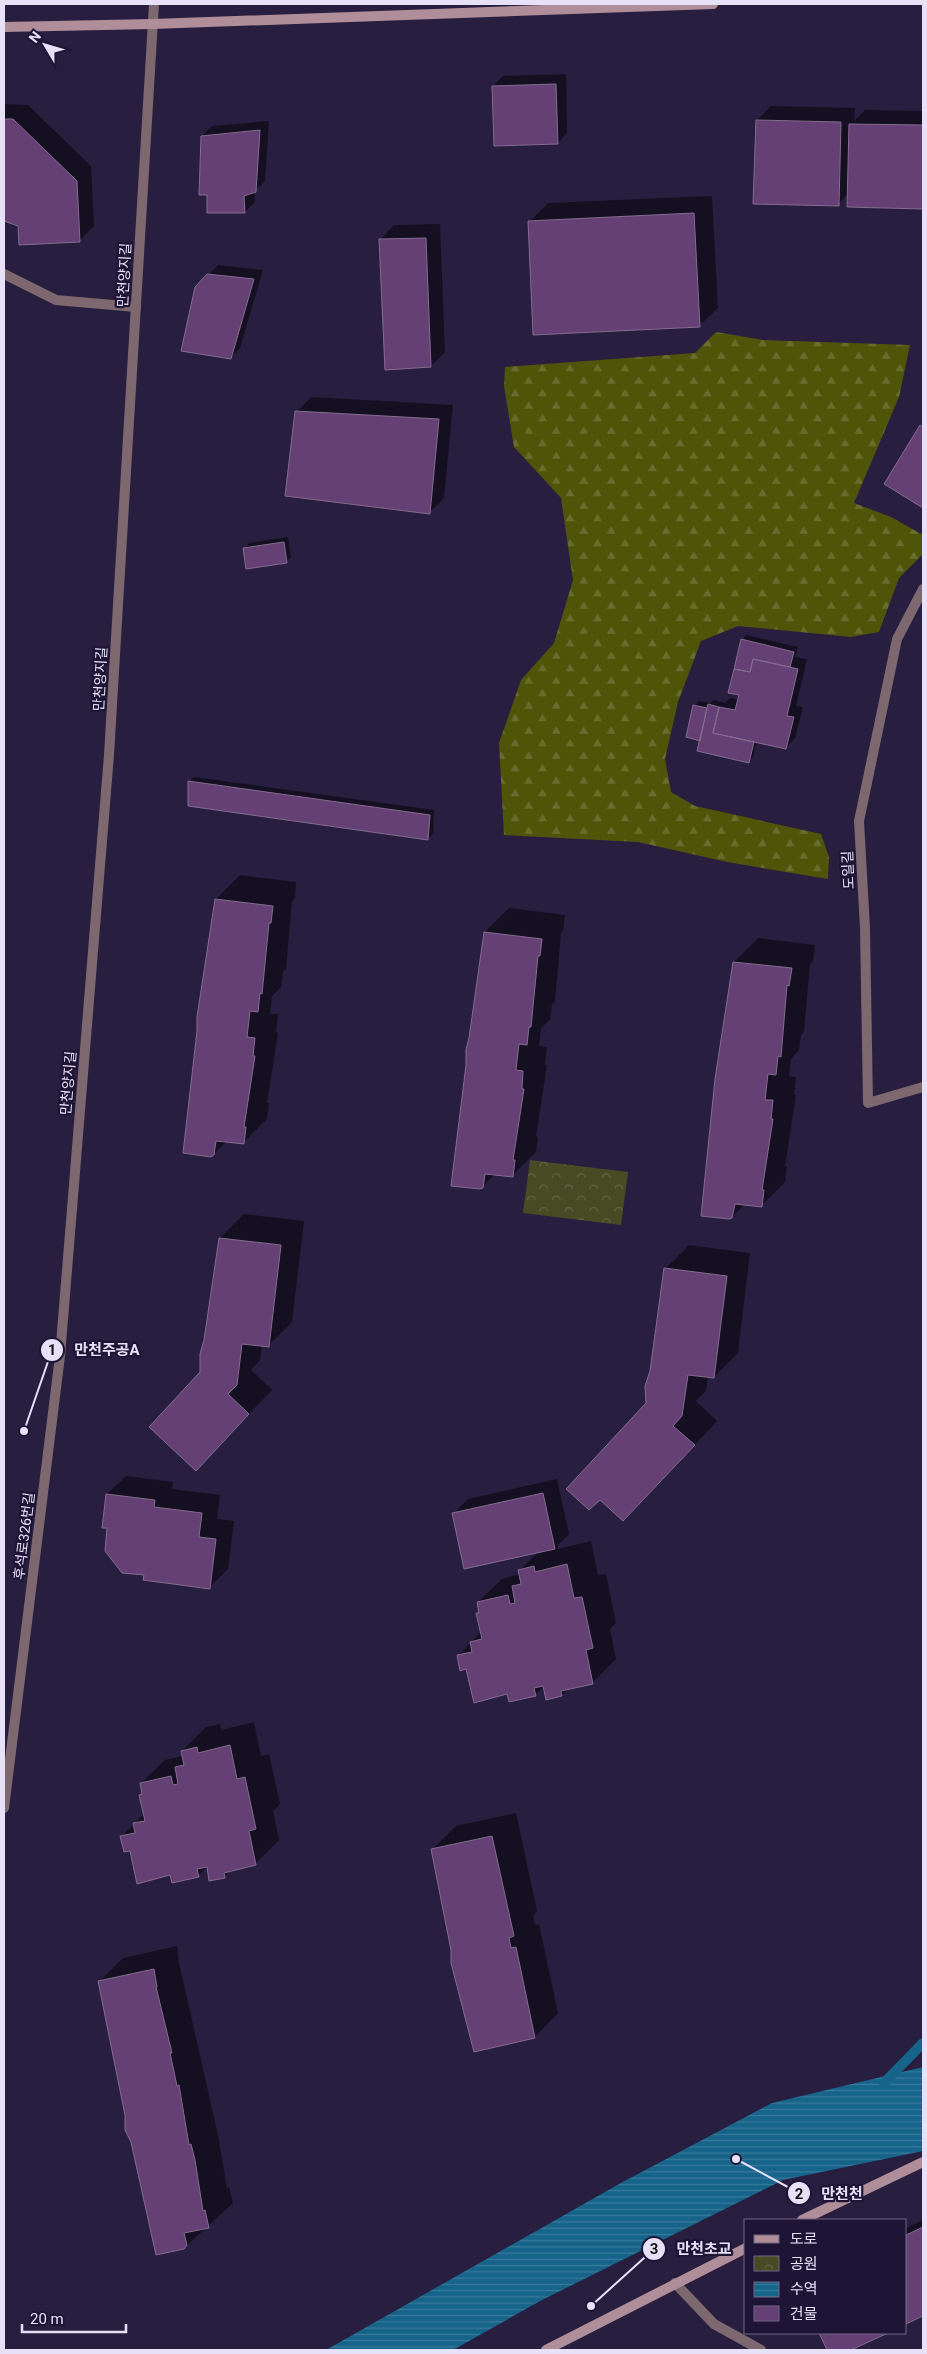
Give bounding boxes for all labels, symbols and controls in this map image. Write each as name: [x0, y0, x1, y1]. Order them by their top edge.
north arrow: [20, 20, 70, 70]
text: N: [25, 28, 44, 46]
street label: 만천양지길: [114, 242, 134, 308]
street label: 만천양지길: [90, 646, 110, 712]
street label: 도일길: [839, 850, 857, 890]
street label: 만천양지길: [57, 1050, 79, 1116]
callout: 만천주공A: [39, 1335, 150, 1365]
text: 1: [48, 1341, 56, 1359]
text: 만천주공A: [74, 1341, 141, 1359]
street label: 후석로326번길: [11, 1491, 37, 1581]
callout: 만천천: [786, 2178, 873, 2208]
text: 2: [795, 2185, 804, 2203]
text: 만천천: [821, 2185, 863, 2203]
legend: [744, 2219, 907, 2334]
text: 도로: [790, 2230, 818, 2248]
callout: 만천초교: [642, 2234, 742, 2264]
text: 3: [650, 2240, 658, 2258]
text: 만천초교: [676, 2240, 732, 2258]
text: 공원: [790, 2255, 818, 2273]
text: 수역: [790, 2280, 818, 2298]
scale bar: [22, 2302, 126, 2334]
text: 건물: [790, 2305, 818, 2323]
text: 20 m: [30, 2310, 64, 2328]

